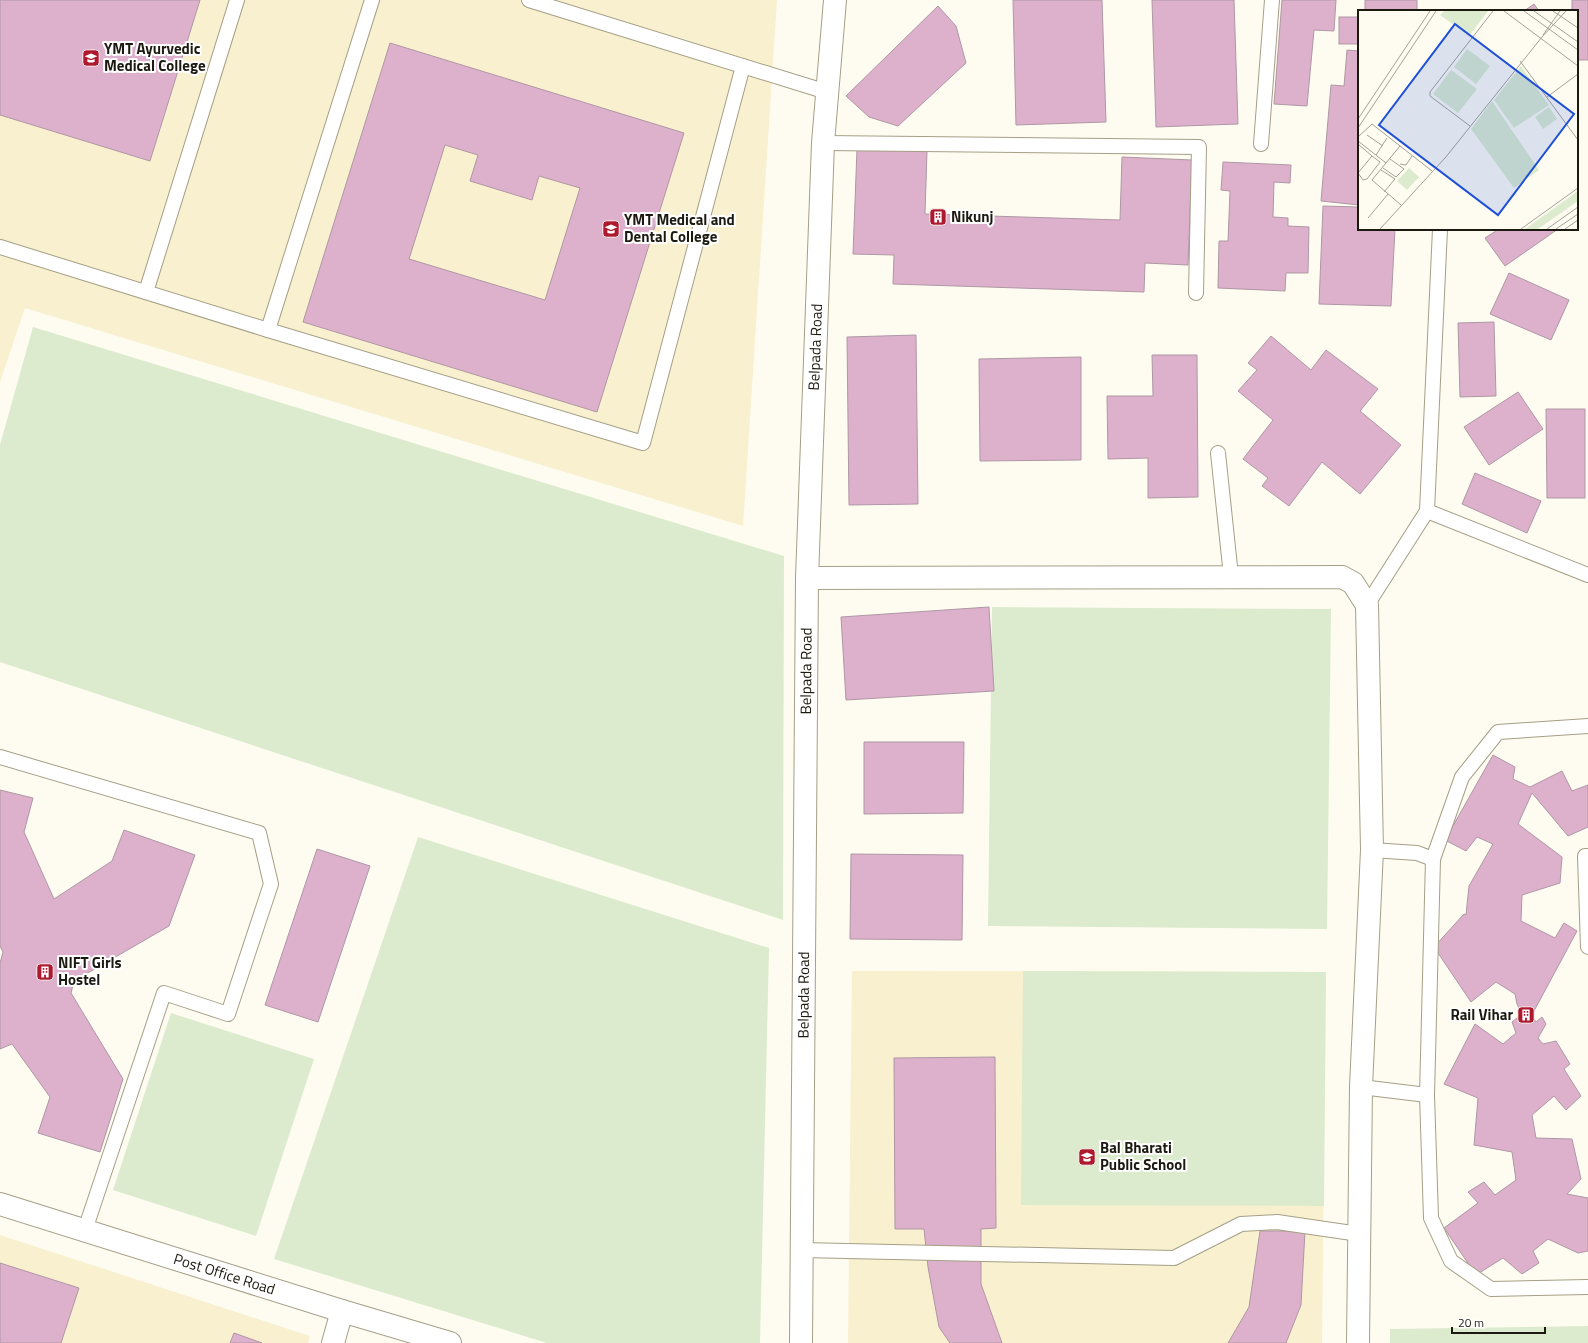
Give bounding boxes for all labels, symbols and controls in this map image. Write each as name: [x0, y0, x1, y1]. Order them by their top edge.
inset map: [1358, 10, 1578, 230]
place label: YMT Ayurvedic Medical College: [104, 37, 206, 77]
school or university icon: YMT Ayurvedic Medical College: [81, 48, 101, 68]
place label: Nikunj: [951, 205, 993, 228]
building icon: Nikunj: [928, 207, 948, 227]
place label: YMT Medical and Dental College: [624, 208, 735, 248]
school or university icon: YMT Medical and Dental College: [601, 219, 621, 239]
street label: Belpada Road: [802, 303, 828, 391]
street label: Belpada Road: [794, 627, 818, 715]
place label: NIFT Girls Hostel: [58, 951, 122, 991]
street label: Belpada Road: [791, 951, 815, 1039]
building icon: NIFT Girls Hostel: [35, 962, 55, 982]
place label: Rail Vihar: [1450, 1003, 1513, 1026]
building icon: Rail Vihar: [1516, 1005, 1536, 1025]
place label: Bal Bharati Public School: [1100, 1136, 1186, 1176]
school or university icon: Bal Bharati Public School: [1077, 1147, 1097, 1167]
street label: Post Office Road: [171, 1247, 278, 1300]
scale bar: [1452, 1309, 1545, 1335]
text: 20 m: [1458, 1313, 1484, 1332]

